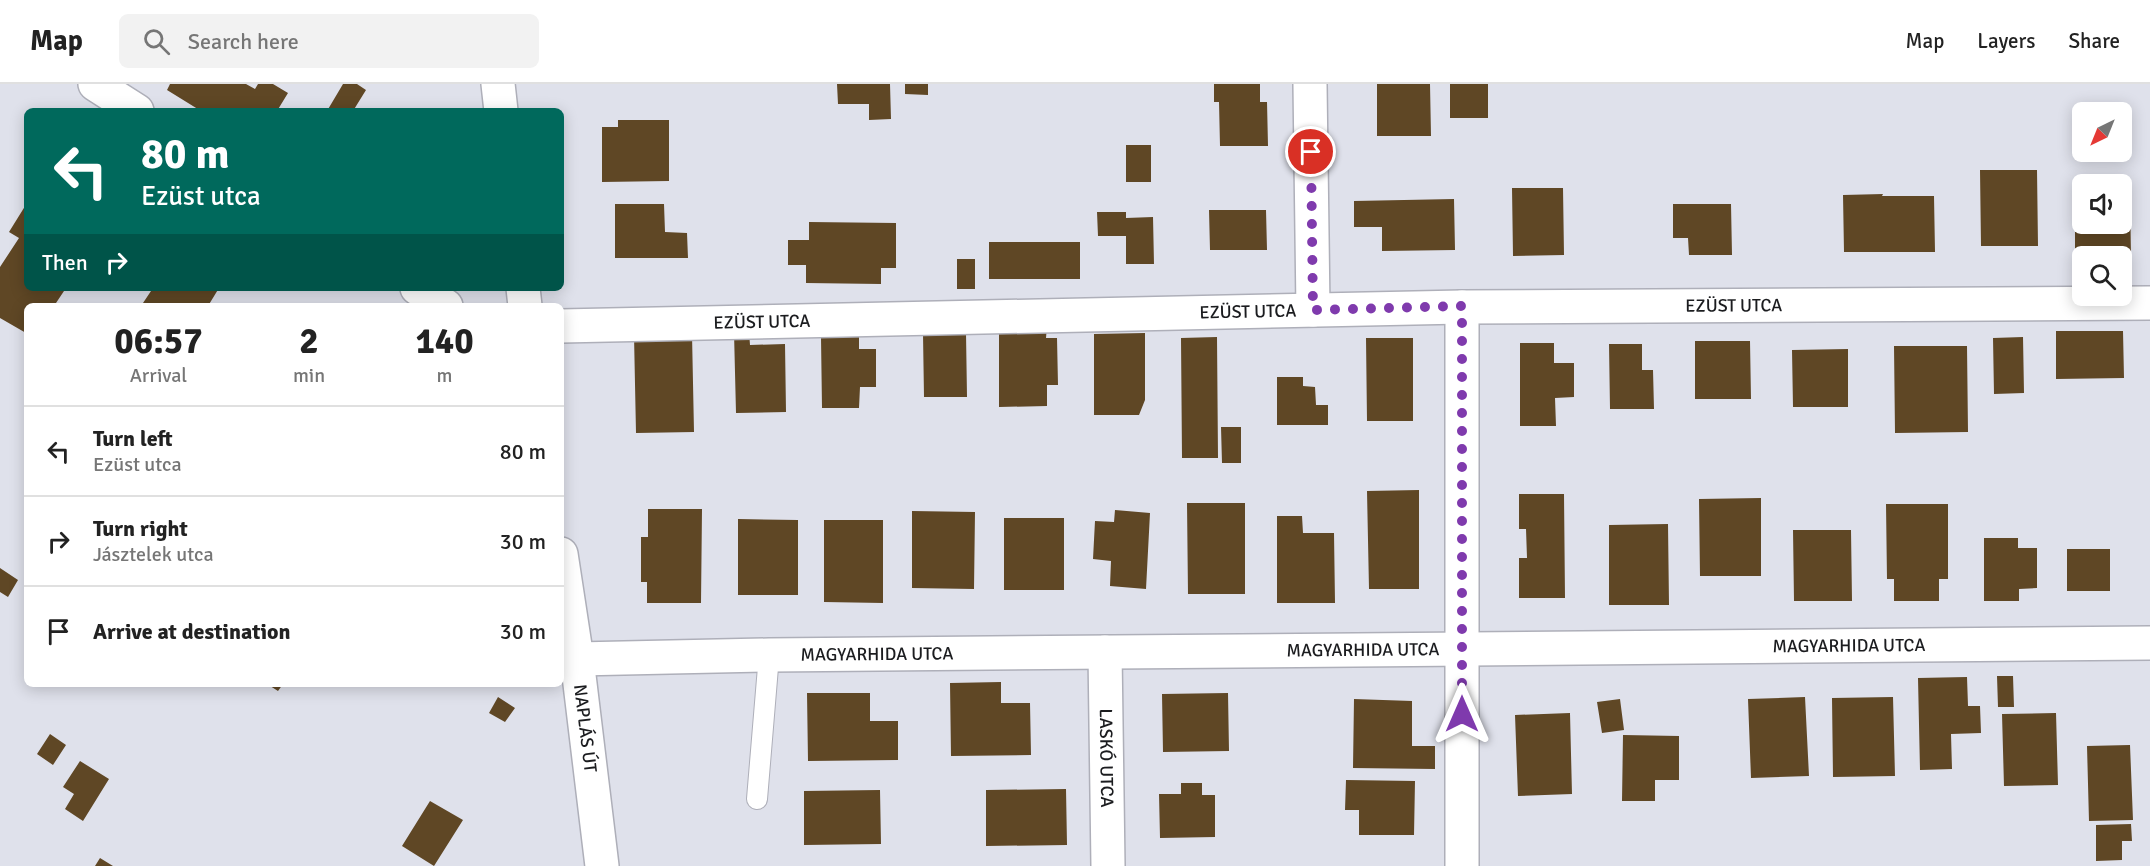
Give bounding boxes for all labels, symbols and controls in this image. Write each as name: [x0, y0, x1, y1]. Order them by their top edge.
search box: [119, 14, 539, 68]
text: Map: [30, 24, 83, 58]
icon: search: [140, 25, 173, 58]
text: Search here: [188, 28, 299, 55]
text: Map: [1906, 28, 1944, 54]
text: Layers: [1977, 28, 2035, 54]
text: Share: [2068, 28, 2120, 54]
north arrow: [2072, 102, 2132, 162]
map controls: [2072, 102, 2132, 306]
pin: [1285, 126, 1336, 177]
text: 80 m: [141, 129, 230, 180]
icon: left: [42, 132, 120, 210]
icon: arrive: [1294, 135, 1327, 168]
button: sound: [2072, 174, 2132, 234]
text: Ezüst utca: [141, 180, 261, 213]
icon: right: [100, 246, 133, 279]
button: search: [2072, 246, 2132, 306]
text: Then: [42, 249, 88, 276]
street label: EZÜST UTCA: [1685, 294, 1782, 317]
street label: EZÜST UTCA: [1199, 299, 1297, 324]
street label: EZÜST UTCA: [713, 310, 811, 334]
text: 06:57: [114, 319, 203, 364]
text: 2: [299, 319, 319, 364]
text: 140: [415, 319, 474, 364]
text: Arrival: [130, 363, 187, 388]
text: min: [293, 363, 325, 388]
text: m: [437, 363, 453, 388]
text: Turn left: [93, 425, 173, 452]
icon: left: [42, 435, 75, 468]
text: 80 m: [500, 438, 546, 465]
text: Ezüst utca: [93, 452, 182, 477]
text: Turn right: [93, 515, 188, 542]
icon: right: [42, 525, 75, 558]
text: 30 m: [500, 528, 546, 555]
text: Jásztelek utca: [93, 542, 214, 567]
icon: arrive: [42, 615, 75, 648]
text: Arrive at destination: [93, 618, 290, 645]
text: 30 m: [500, 618, 546, 645]
street label: MAGYARHIDA UTCA: [1772, 634, 1925, 657]
street label: MAGYARHIDA UTCA: [1286, 638, 1439, 662]
street label: MAGYARHIDA UTCA: [800, 642, 954, 666]
position arrow: [1430, 682, 1494, 746]
street label: NAPLÁS ÚT: [569, 683, 602, 774]
street label: LASKÓ UTCA: [1095, 708, 1118, 808]

